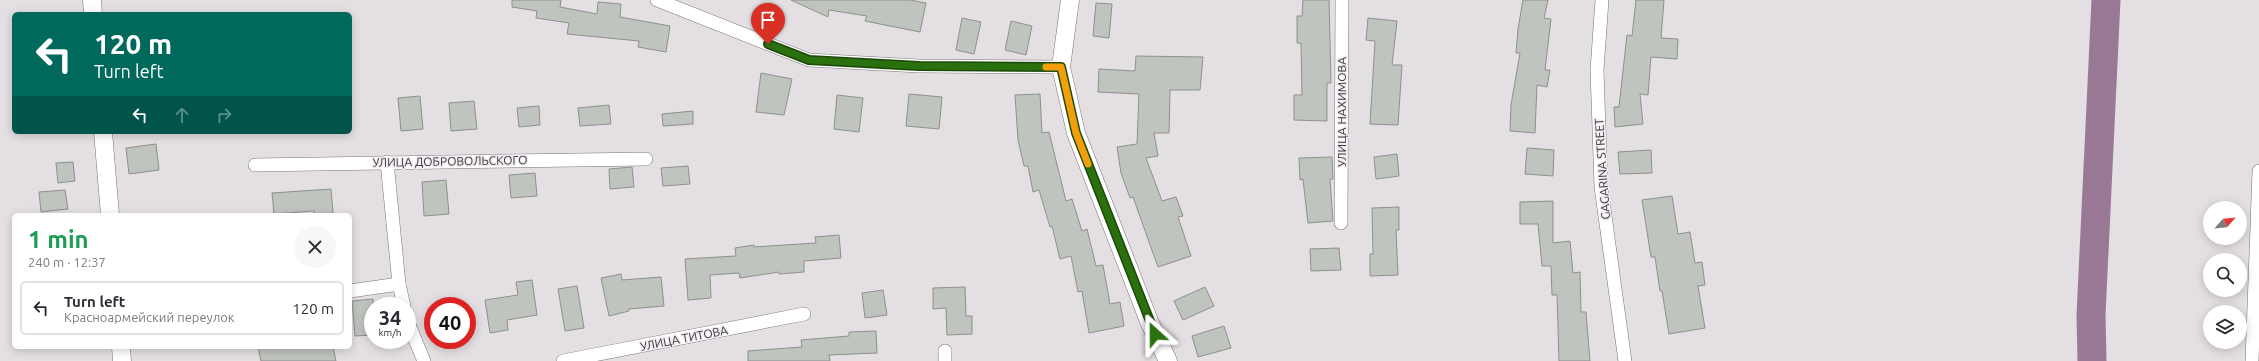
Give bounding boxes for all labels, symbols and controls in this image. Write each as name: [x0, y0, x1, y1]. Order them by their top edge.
pin: [751, 3, 785, 44]
icon: arrive: [757, 9, 779, 31]
icon: left: [28, 28, 80, 80]
text: 120 m: [94, 28, 172, 59]
street label: УЛИЦА НАХИМОВА: [1335, 57, 1348, 167]
text: Turn left: [94, 61, 164, 81]
icon: left: [129, 104, 151, 126]
icon: ahead: [171, 104, 193, 126]
icon: right: [213, 104, 235, 126]
street label: GAGARINA STREET: [1592, 118, 1612, 220]
street label: УЛИЦА ДОБРОВОЛЬСКОГО: [372, 153, 528, 169]
north arrow: [2203, 201, 2247, 245]
map controls: [2203, 201, 2247, 349]
text: 1 min: [28, 226, 89, 253]
button: close: [294, 226, 336, 268]
button: search: [2203, 253, 2247, 297]
text: 240 m · 12:37: [28, 255, 106, 269]
text: Turn left: [64, 293, 125, 310]
icon: left: [30, 297, 52, 319]
speed limit sign: 40: [424, 297, 476, 349]
text: 120 m: [292, 300, 334, 317]
button: layers: [2203, 305, 2247, 349]
text: 34: [379, 306, 401, 329]
text: Красноармейский переулок: [64, 310, 235, 324]
position arrow: [1134, 313, 1176, 355]
street label: УЛИЦА ТИТОВА: [639, 323, 729, 353]
text: km/h: [378, 327, 402, 338]

